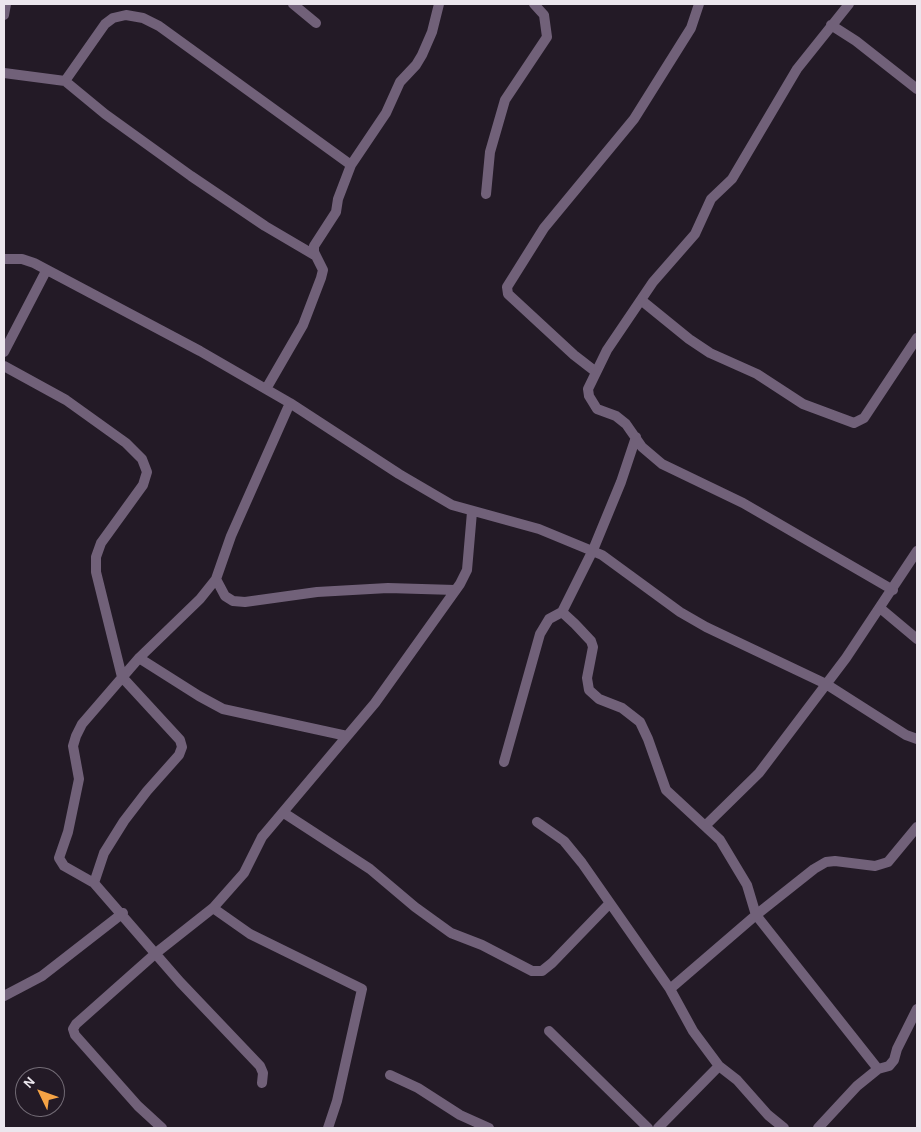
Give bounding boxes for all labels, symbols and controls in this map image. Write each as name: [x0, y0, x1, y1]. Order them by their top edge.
north arrow: [15, 1067, 65, 1117]
text: N: [21, 1074, 38, 1091]

